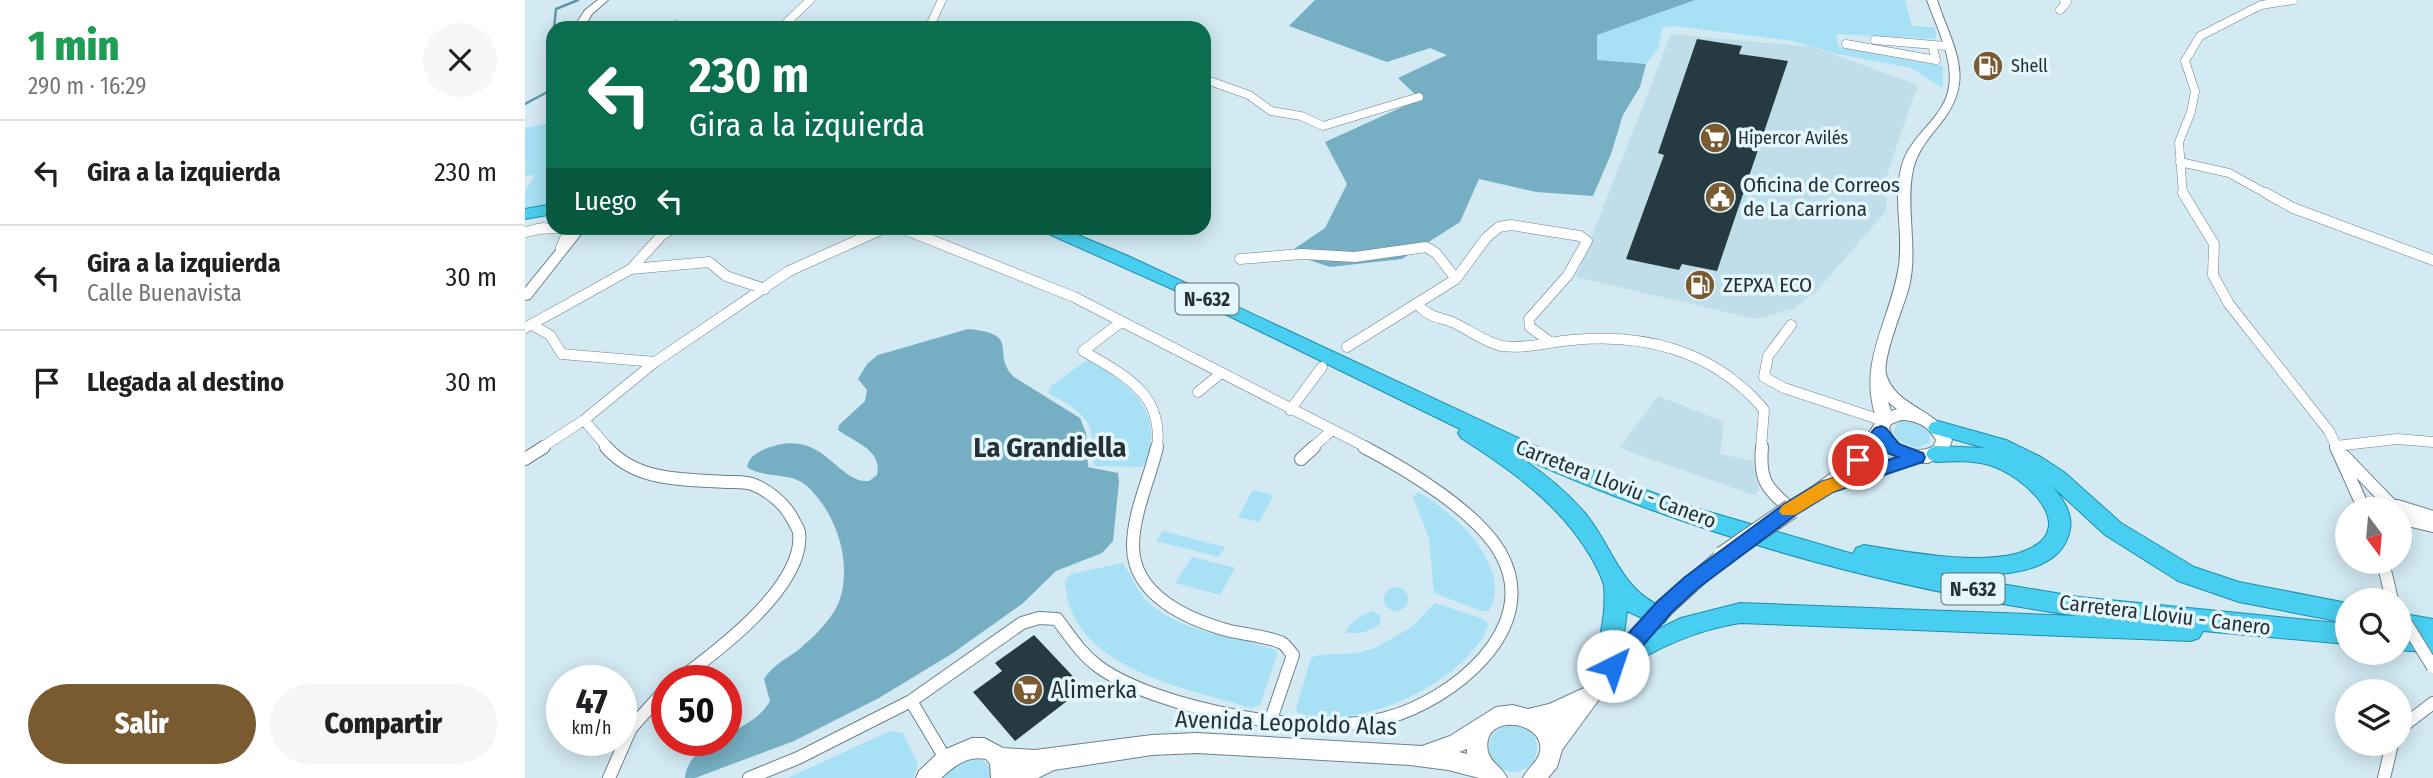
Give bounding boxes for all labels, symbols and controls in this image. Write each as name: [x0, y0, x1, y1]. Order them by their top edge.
text: 1 min: [28, 21, 119, 71]
button: close: [423, 23, 497, 97]
text: 230 m: [689, 46, 809, 105]
icon: left: [574, 49, 665, 140]
fuel station icon: Shell: [1971, 49, 2005, 83]
place label: Shell: [2011, 55, 2048, 77]
text: 290 m · 16:29: [28, 72, 146, 100]
text: Gira a la izquierda: [689, 106, 925, 144]
supermarket icon: Hipercor Avilés: [1698, 121, 1732, 155]
place label: Hipercor Avilés: [1738, 127, 1849, 149]
icon: left: [28, 154, 66, 192]
text: Gira a la izquierda: [87, 157, 281, 188]
text: 230 m: [434, 157, 497, 188]
place label: Oficina de Correos de La Carriona: [1743, 172, 1900, 222]
public building icon: Oficina de Correos de La Carriona: [1703, 180, 1737, 214]
icon: left: [651, 182, 689, 220]
text: Luego: [574, 186, 637, 217]
text: Gira a la izquierda: [87, 248, 281, 279]
icon: left: [28, 259, 66, 297]
text: 30 m: [446, 262, 497, 293]
fuel station icon: ZEPXA ECO: [1683, 268, 1717, 302]
place label: ZEPXA ECO: [1723, 272, 1812, 298]
text: Calle Buenavista: [87, 279, 242, 307]
road number: N-632: [1175, 284, 1239, 314]
icon: arrive: [28, 364, 66, 402]
text: Llegada al destino: [87, 367, 284, 398]
text: 30 m: [446, 367, 497, 398]
pin: [1828, 430, 1888, 490]
district label: La Grandiella: [974, 431, 1127, 464]
street label: Carretera Lloviu - Canero: [1512, 434, 1720, 534]
icon: arrive: [1839, 441, 1877, 479]
north arrow: [2335, 497, 2411, 574]
map controls: [2335, 497, 2412, 756]
road number: N-632: [1941, 574, 2005, 604]
button: search: [2335, 588, 2412, 665]
street label: Carretera Lloviu - Canero: [2058, 589, 2272, 641]
position arrow: [1576, 629, 1650, 703]
speed limit sign: 50: [651, 665, 742, 756]
supermarket icon: Alimerka: [1011, 673, 1045, 707]
place label: Alimerka: [1051, 676, 1137, 704]
button: layers: [2335, 679, 2412, 756]
text: 47: [575, 680, 608, 722]
button: Salir: [28, 684, 256, 764]
button: Compartir: [270, 684, 497, 764]
street label: Avenida Leopoldo Alas: [1175, 705, 1397, 741]
text: km/h: [571, 717, 612, 739]

